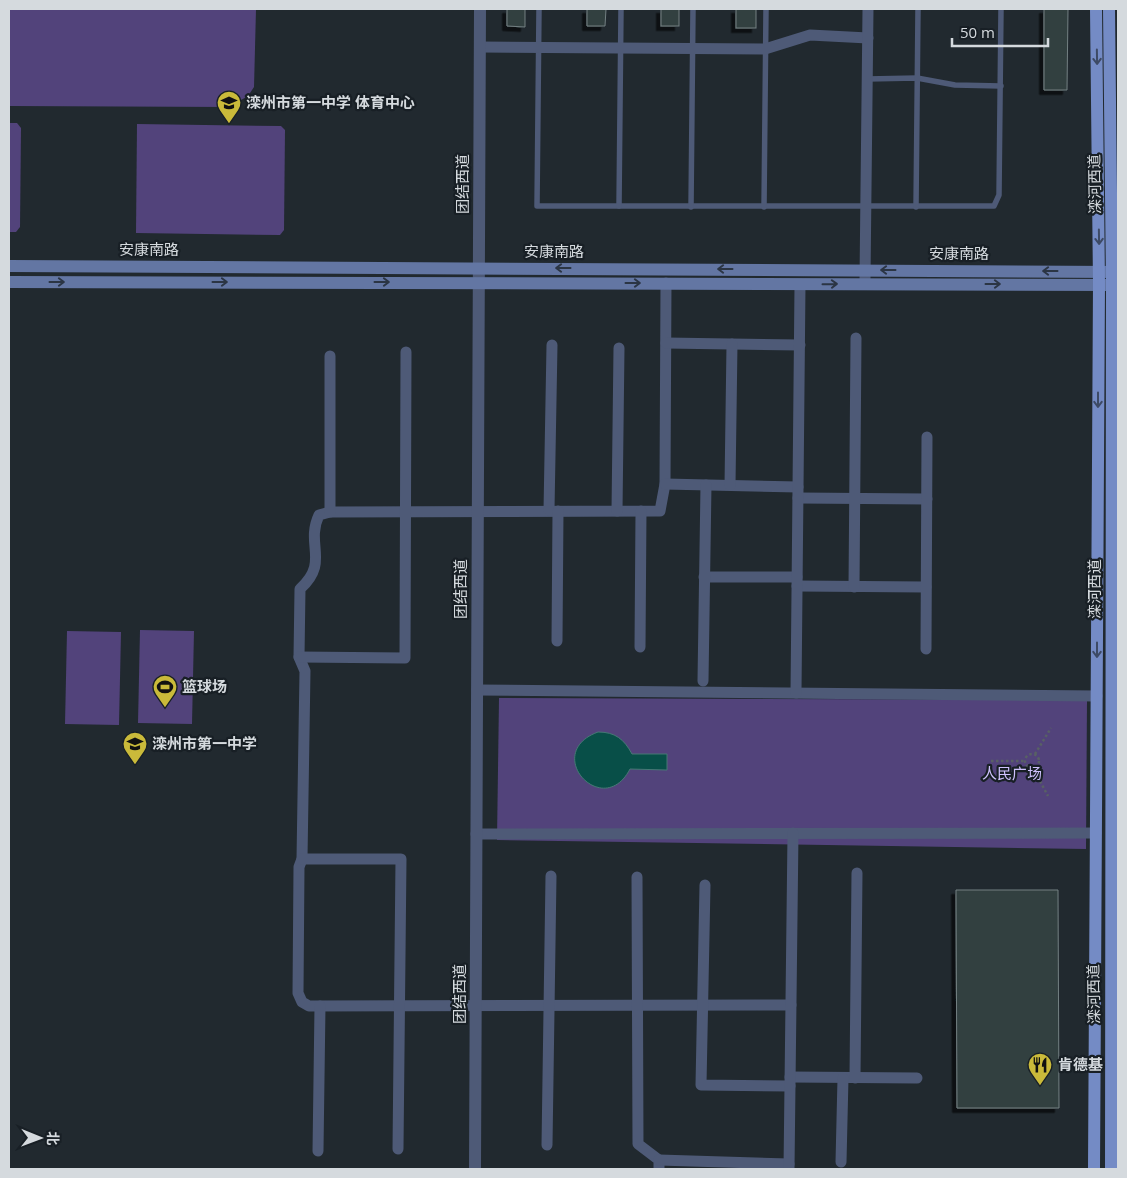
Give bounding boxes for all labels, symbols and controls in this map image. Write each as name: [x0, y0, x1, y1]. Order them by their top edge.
scale bar: [952, 15, 1048, 47]
text: 50 m: [960, 22, 995, 42]
one-way arrow: [1092, 49, 1102, 65]
school or university icon: 滦州市第一中学 体育中心: [216, 90, 242, 124]
place label: 滦州市第一中学 体育中心: [246, 92, 415, 112]
street label: 团结西道: [452, 154, 472, 214]
street label: 滦河西道: [1083, 154, 1105, 214]
one-way arrow: [1094, 229, 1103, 245]
street label: 安康南路: [119, 239, 179, 259]
street label: 安康南路: [524, 241, 584, 261]
street label: 安康南路: [929, 243, 989, 263]
one-way arrow: [555, 263, 571, 273]
one-way arrow: [717, 264, 734, 274]
one-way arrow: [880, 265, 896, 275]
one-way arrow: [1042, 266, 1058, 276]
one-way arrow: [49, 277, 65, 287]
one-way arrow: [212, 277, 228, 287]
one-way arrow: [374, 277, 390, 287]
one-way arrow: [624, 278, 640, 288]
one-way arrow: [822, 279, 838, 289]
one-way arrow: [984, 279, 1000, 289]
one-way arrow: [1093, 392, 1103, 408]
street label: 团结西道: [450, 559, 470, 619]
street label: 滦河西道: [1084, 559, 1104, 619]
one-way arrow: [1092, 642, 1102, 658]
sports icon: 篮球场: [152, 674, 178, 708]
place label: 篮球场: [182, 676, 227, 696]
school or university icon: 滦州市第一中学: [122, 731, 148, 765]
place label: 滦州市第一中学: [152, 733, 257, 753]
park label: 人民广场: [982, 763, 1042, 783]
street label: 团结西道: [449, 964, 469, 1024]
street label: 滦河西道: [1082, 964, 1104, 1024]
restaurant icon: 肯德基: [1027, 1052, 1053, 1086]
place label: 肯德基: [1058, 1054, 1103, 1074]
north arrow: [15, 1113, 65, 1163]
text: 北: [44, 1131, 63, 1145]

